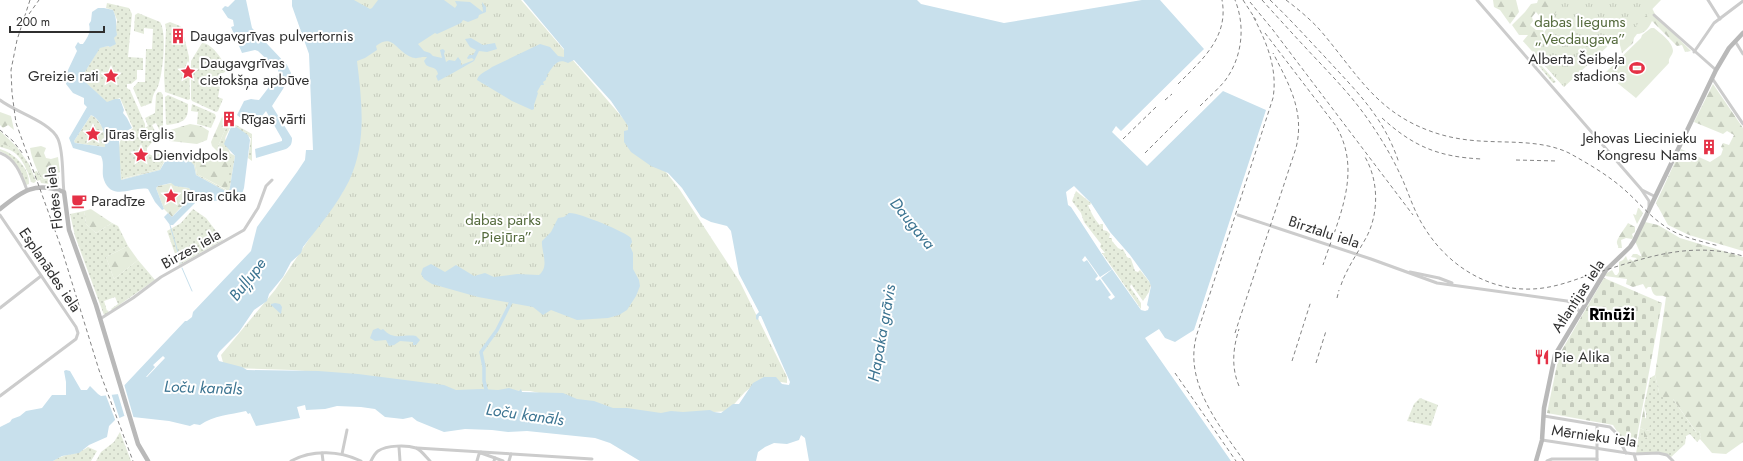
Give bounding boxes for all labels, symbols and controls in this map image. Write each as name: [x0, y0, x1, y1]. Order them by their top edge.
scale bar: [10, 8, 104, 34]
park label: dabas liegums „Vecdaugava”: [1534, 11, 1626, 50]
text: 200 m: [16, 13, 50, 31]
place label: Daugavgrīvas pulvertornis: [190, 25, 353, 47]
building icon: Daugavgrīvas pulvertornis: [169, 27, 187, 45]
place label: Alberta Šeibeļa stadions: [1528, 48, 1625, 87]
place label: Daugavgrīvas cietokšņa apbūve: [200, 52, 309, 91]
sports icon: Alberta Šeibeļa stadions: [1628, 59, 1646, 77]
place icon: Daugavgrīvas cietokšņa apbūve: [179, 63, 197, 81]
place label: Greizie rati: [28, 65, 99, 87]
place icon: Greizie rati: [102, 67, 120, 85]
place label: Rīgas vārti: [241, 108, 306, 130]
building icon: Rīgas vārti: [220, 110, 238, 128]
place label: Jūras ērglis: [103, 123, 174, 145]
place icon: Jūras ērglis: [84, 125, 102, 143]
place label: Jehovas Liecinieku Kongresu Nams: [1580, 127, 1697, 166]
building icon: Jehovas Liecinieku Kongresu Nams: [1700, 138, 1718, 156]
place label: Dienvidpols: [153, 144, 228, 166]
place icon: Dienvidpols: [132, 146, 150, 164]
street label: Flotes iela: [39, 165, 69, 231]
place label: Jūras cūka: [181, 185, 246, 207]
place icon: Jūras cūka: [162, 187, 180, 205]
place label: Paradīze: [91, 190, 145, 212]
cafe icon: Paradīze: [70, 192, 88, 210]
water label: Daugava: [885, 192, 941, 254]
park label: dabas parks „Piejūra”: [465, 209, 541, 248]
street label: Birztalu iela: [1286, 210, 1362, 254]
street label: Esplanādes iela: [14, 223, 86, 317]
street label: Birzes iela: [157, 224, 225, 274]
water label: Buļļupe: [223, 253, 272, 306]
street label: Atlantijas iela: [1546, 255, 1610, 337]
water label: Hapaka grāvis: [862, 282, 901, 383]
district label: Rīnūži: [1589, 303, 1635, 326]
place label: Pie Alika: [1554, 346, 1609, 368]
restaurant icon: Pie Alika: [1533, 348, 1551, 366]
water label: Loču kanāls: [163, 375, 243, 400]
water label: Loču kanāls: [485, 398, 566, 431]
street label: Mērnieku iela: [1550, 419, 1638, 453]

